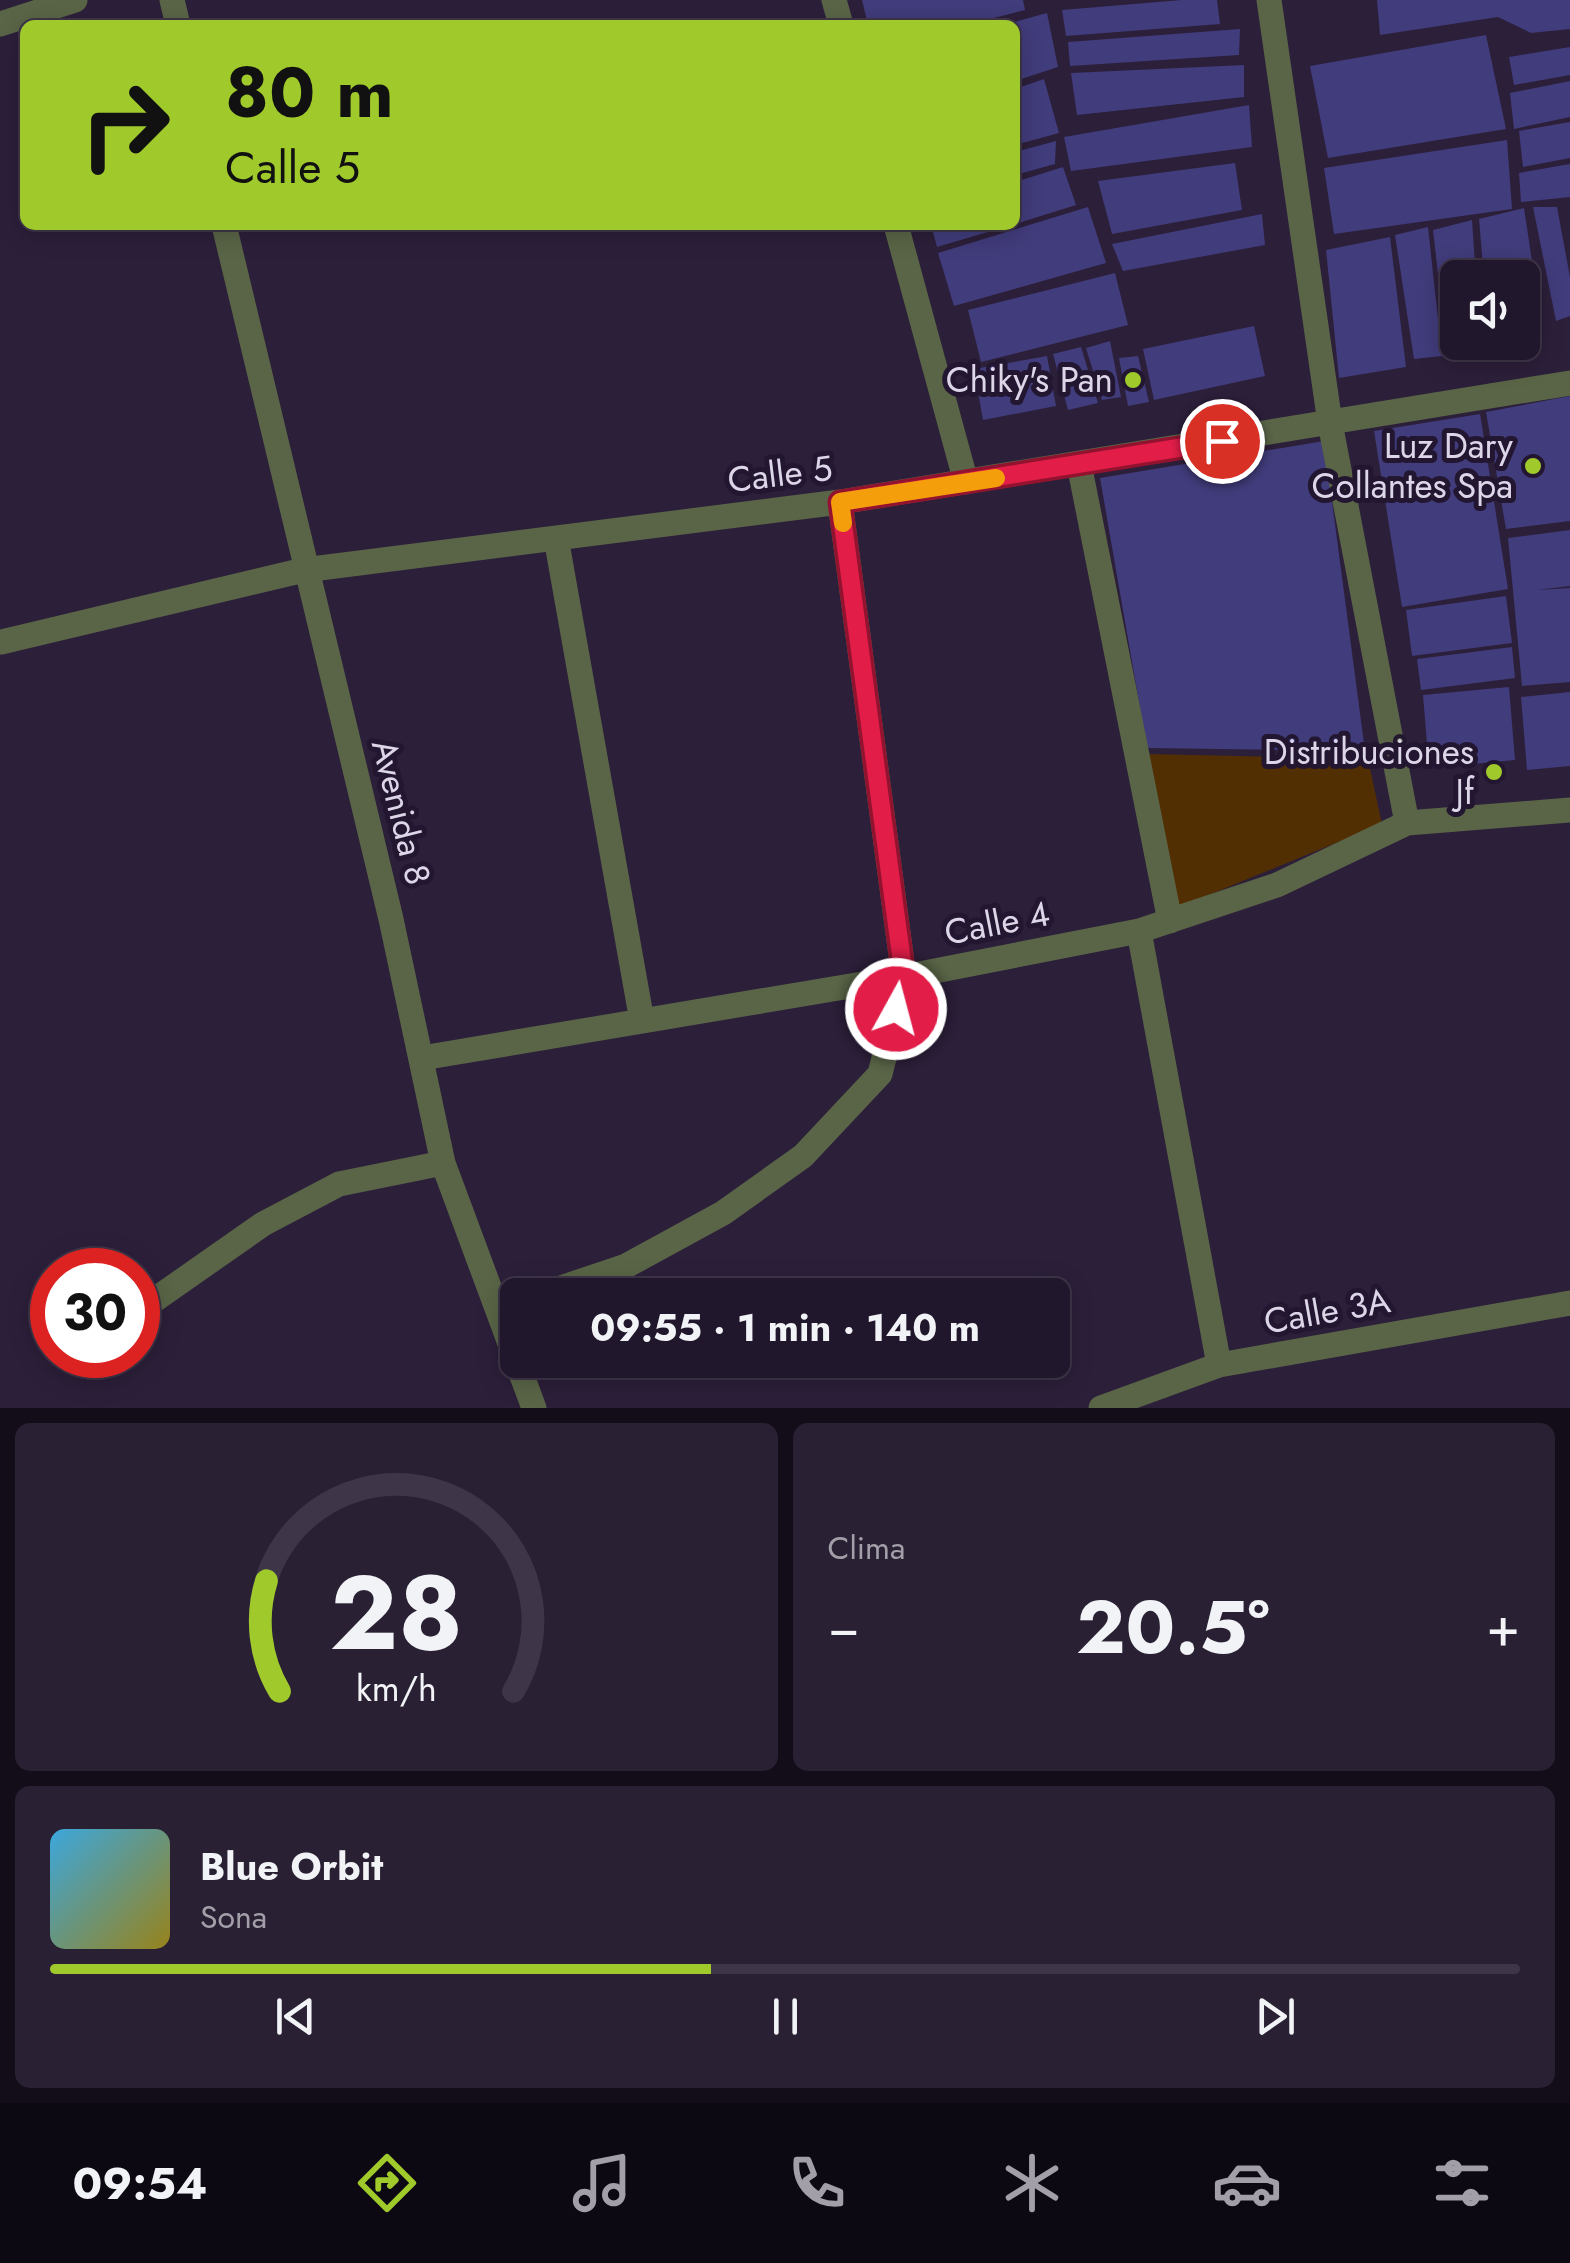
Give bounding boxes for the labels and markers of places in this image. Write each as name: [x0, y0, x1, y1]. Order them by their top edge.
place label: Chiky's Pan: [946, 355, 1113, 405]
marker: Chiky's Pan: [1122, 369, 1144, 391]
pin: [1180, 399, 1265, 484]
place label: Luz Dary Collantes Spa: [1312, 421, 1514, 511]
marker: Luz Dary Collantes Spa: [1522, 455, 1544, 477]
place label: Distribuciones Jf: [1264, 727, 1475, 817]
marker: Distribuciones Jf: [1483, 761, 1505, 783]

